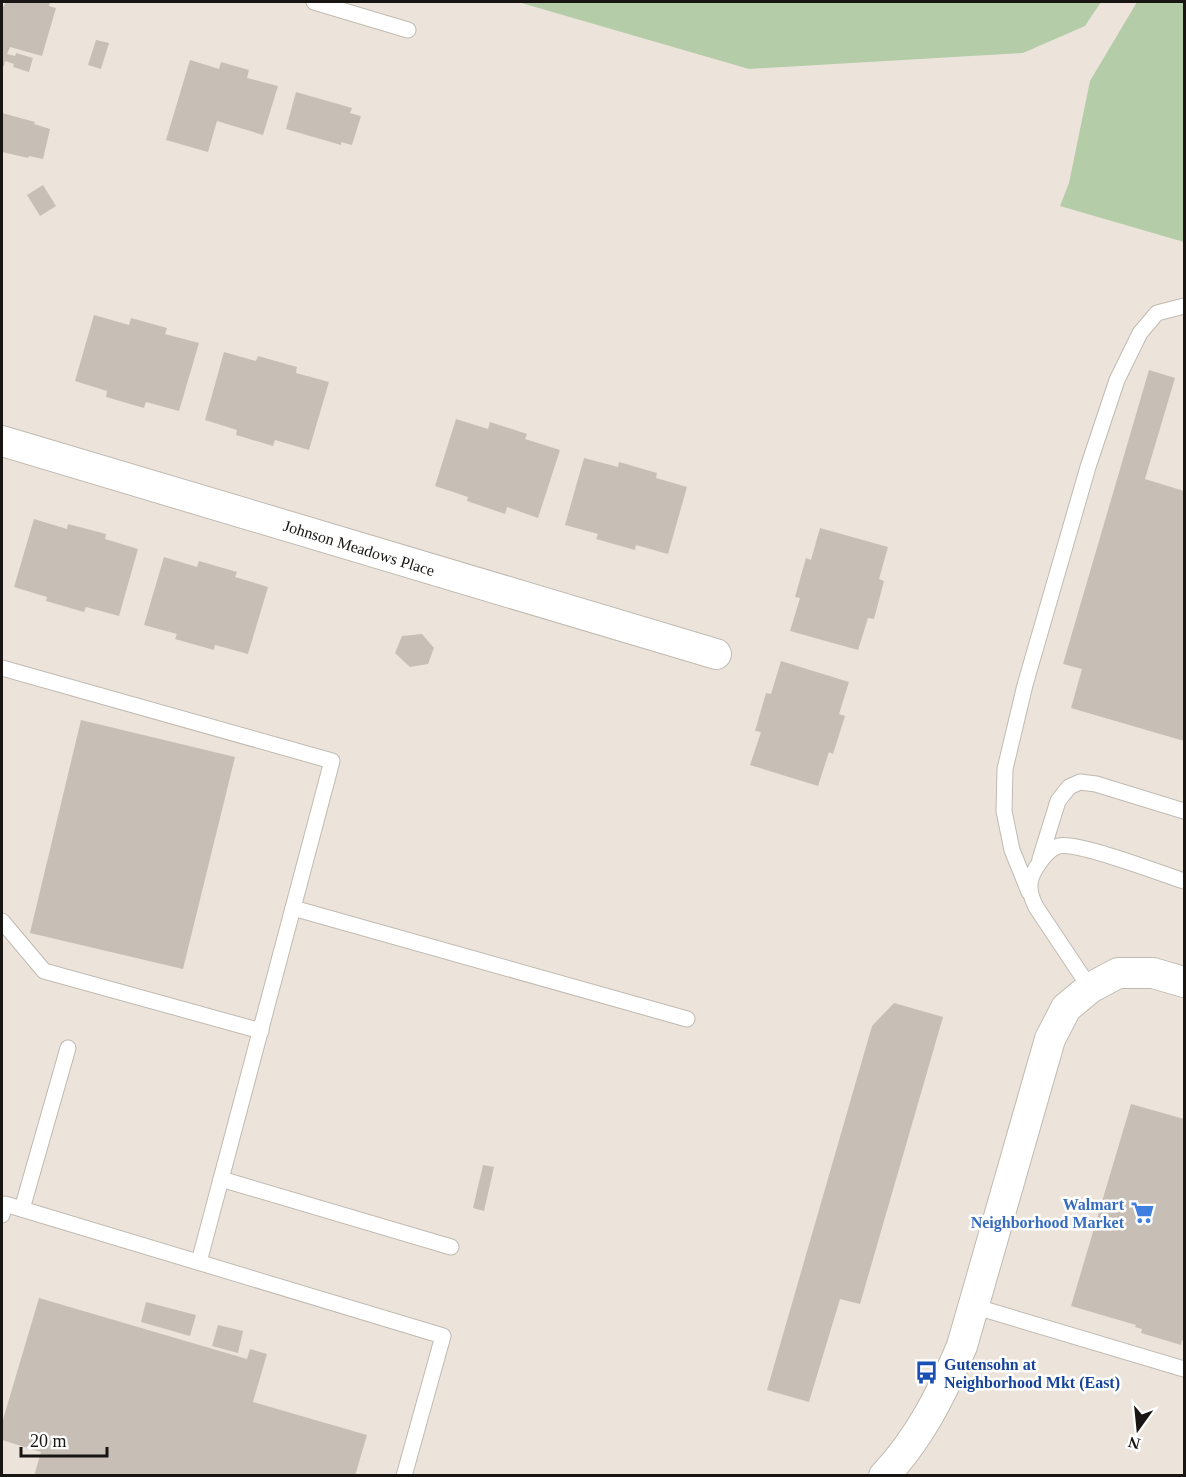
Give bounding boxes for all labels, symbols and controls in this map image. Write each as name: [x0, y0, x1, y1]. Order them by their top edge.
street label: Johnson Meadows Place: [281, 517, 437, 579]
place label: Walmart Neighborhood Market: [971, 1196, 1125, 1232]
supermarket icon: Walmart Neighborhood Market: [1129, 1200, 1155, 1226]
place label: Gutensohn at Neighborhood Mkt (East): [944, 1356, 1120, 1392]
bus stop icon: Gutensohn at Neighborhood Mkt (East): [913, 1360, 939, 1386]
north arrow: [1108, 1399, 1168, 1459]
scale bar: [21, 1420, 106, 1458]
text: 20 m: [30, 1431, 67, 1451]
text: N: [1126, 1433, 1142, 1453]

